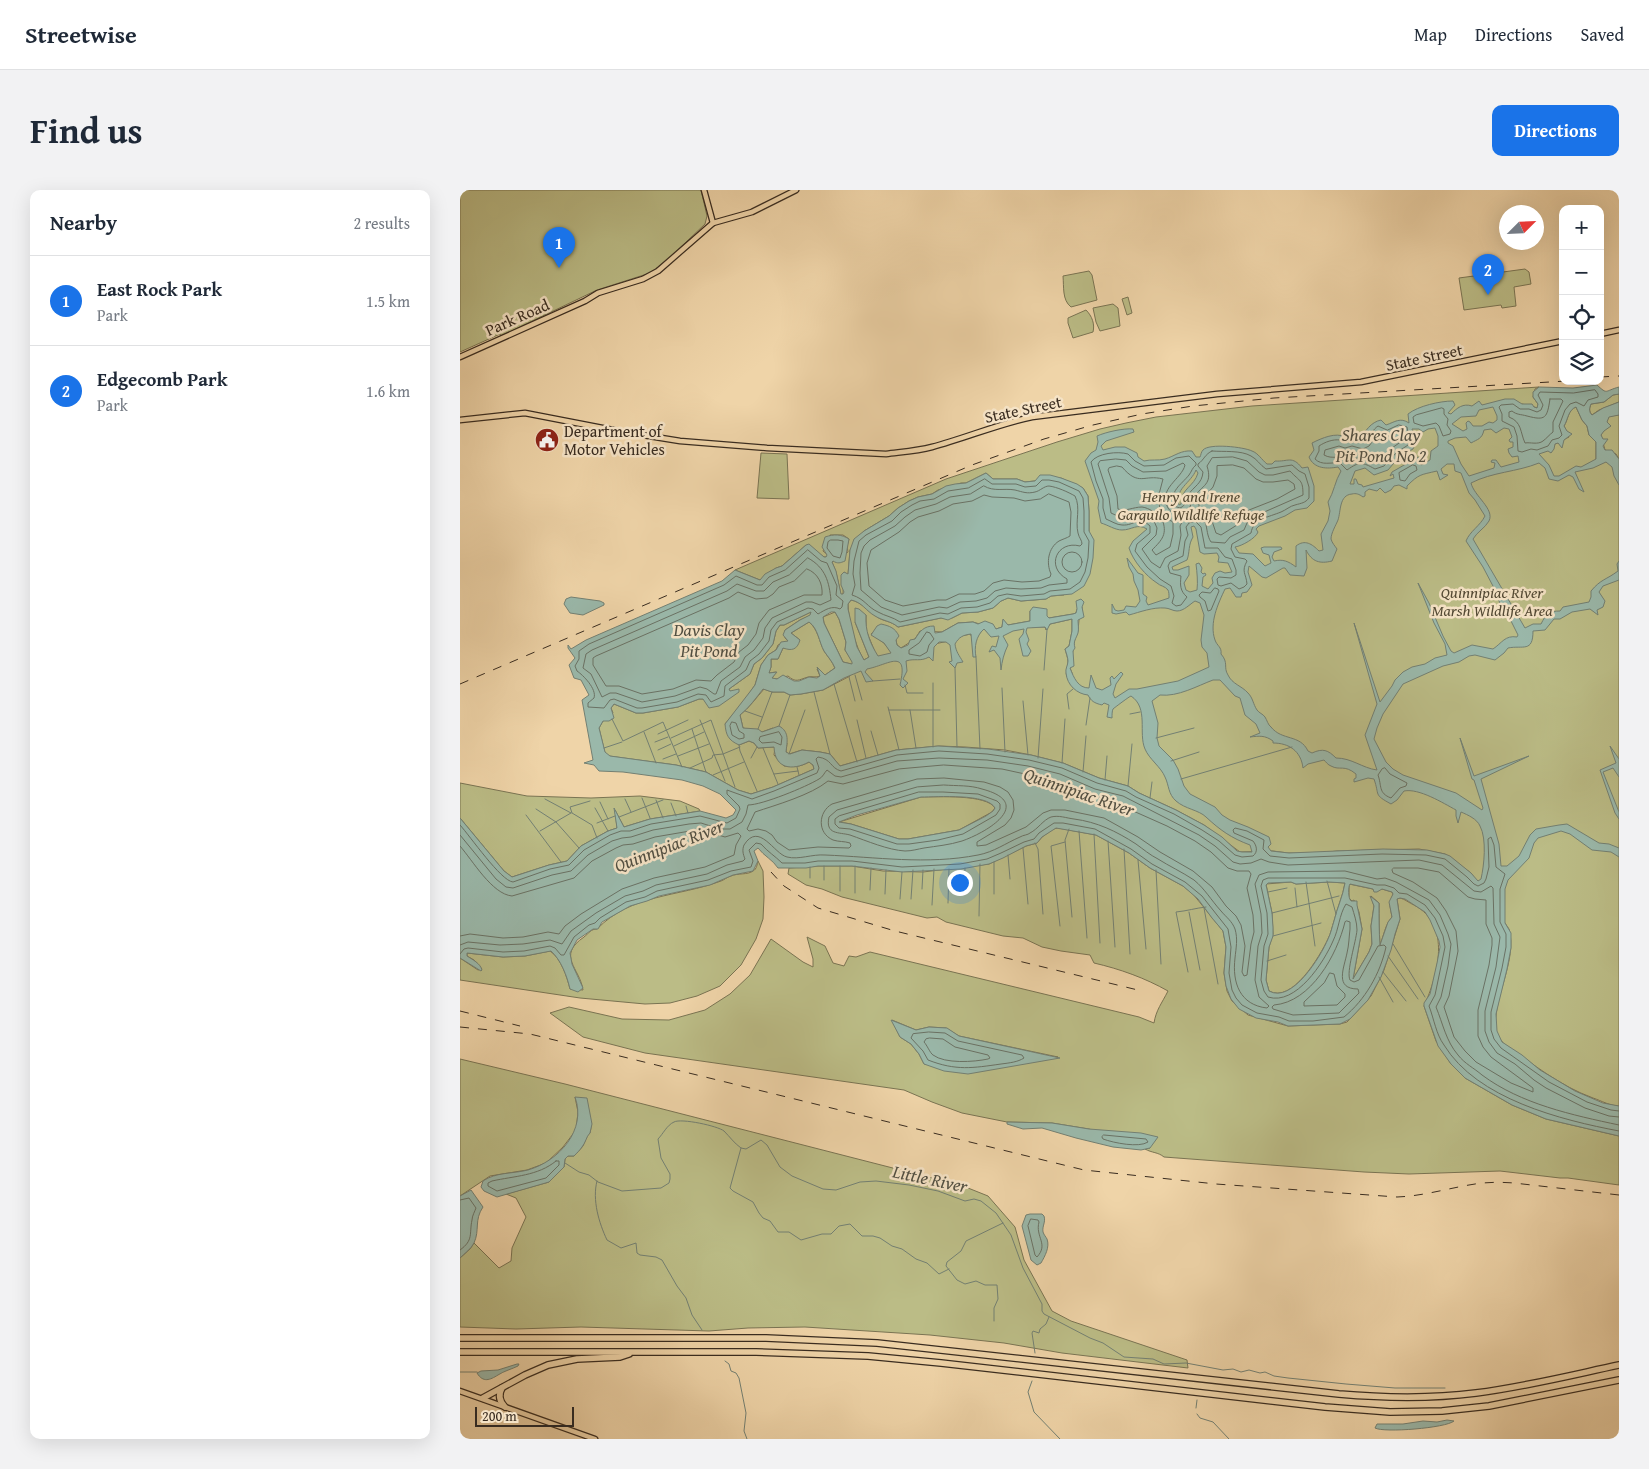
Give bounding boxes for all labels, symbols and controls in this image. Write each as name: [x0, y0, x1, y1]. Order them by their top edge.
text: Streetwise: [25, 17, 137, 52]
text: Map: [1414, 21, 1447, 48]
text: Directions: [1475, 21, 1552, 48]
text: Saved: [1580, 21, 1624, 48]
text: Find us: [30, 105, 143, 156]
button: Directions: [1492, 105, 1619, 156]
north arrow: [1499, 205, 1544, 250]
map controls: [1559, 205, 1604, 385]
button: +: [1559, 205, 1604, 250]
text: Nearby: [50, 207, 117, 238]
text: 2 results: [353, 211, 410, 235]
pin: 1: [543, 227, 575, 268]
button: −: [1559, 250, 1604, 295]
pin: 2: [1472, 254, 1504, 295]
text: East Rock Park: [97, 275, 222, 303]
text: 1: [62, 289, 70, 313]
text: 1.5 km: [366, 289, 410, 313]
street label: Park Road: [481, 292, 553, 342]
button: locate: [1559, 295, 1604, 340]
text: Park: [97, 303, 128, 327]
street label: State Street: [1383, 337, 1465, 377]
button: layers: [1559, 340, 1604, 385]
text: Edgecomb Park: [97, 365, 227, 393]
text: 2: [62, 379, 70, 403]
text: 1.6 km: [366, 379, 410, 403]
street label: State Street: [982, 389, 1064, 429]
text: Park: [97, 393, 128, 417]
place label: Department of Motor Vehicles: [564, 419, 665, 461]
water label: Shares Clay Pit Pond No 2: [1335, 421, 1427, 469]
public building icon: Department of Motor Vehicles: [534, 427, 560, 453]
park label: Henry and Irene Garguilo Wildlife Refuge: [1118, 484, 1265, 526]
park label: Quinnipiac River Marsh Wildlife Area: [1431, 580, 1553, 622]
water label: Davis Clay Pit Pond: [673, 616, 745, 664]
water label: Quinnipiac River: [1020, 760, 1139, 824]
water label: Quinnipiac River: [610, 812, 729, 879]
your location: [947, 870, 973, 896]
water label: Little River: [889, 1157, 971, 1200]
scale bar: [475, 1404, 574, 1427]
text: 200 m: [482, 1406, 517, 1426]

